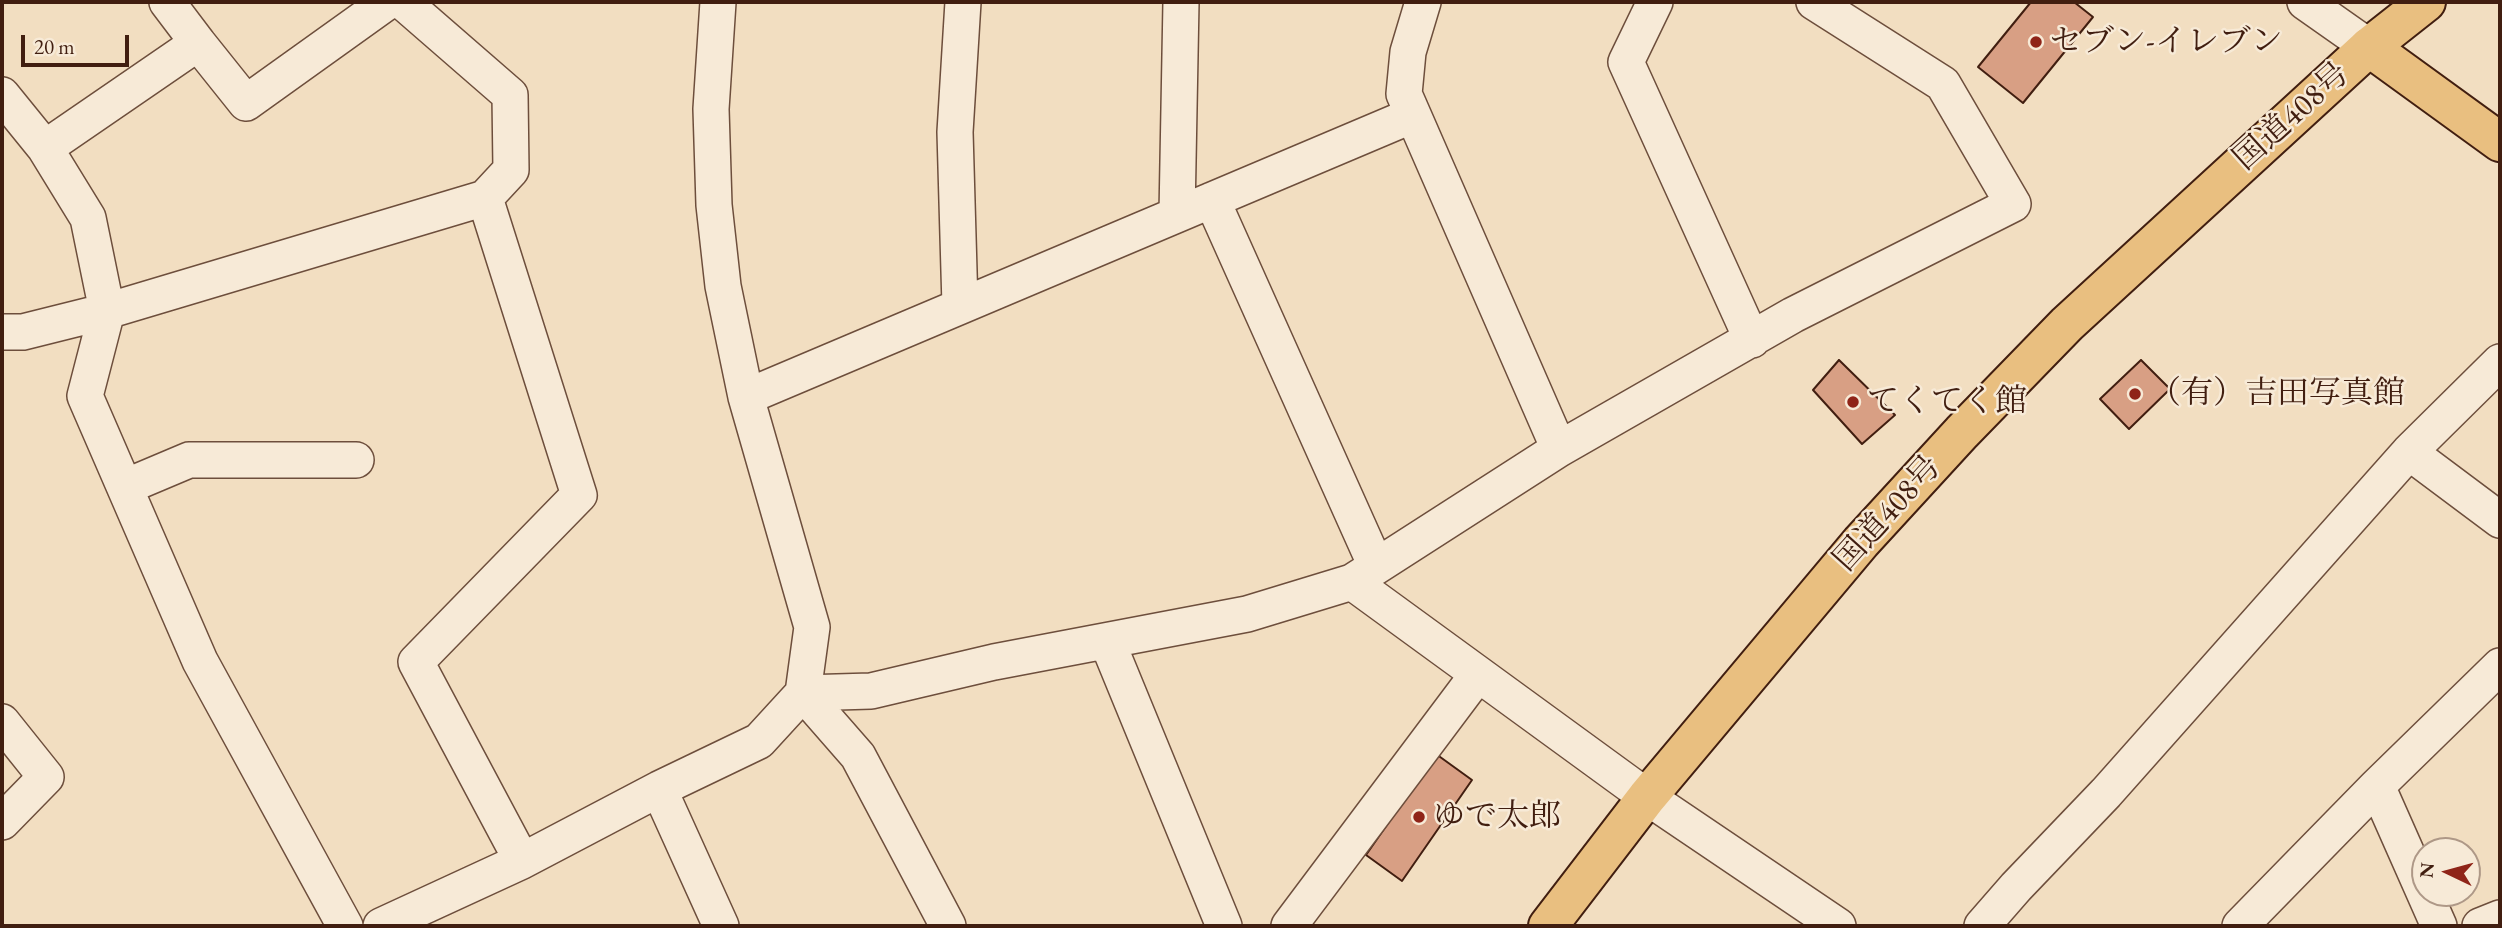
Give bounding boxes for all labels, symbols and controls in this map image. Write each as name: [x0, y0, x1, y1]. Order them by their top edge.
scale bar: [24, 21, 133, 65]
place label: セブン-イレブン: [2050, 23, 2283, 61]
text: 20 m: [34, 33, 75, 60]
marker: セブン-イレブン: [2028, 34, 2044, 50]
street label: 国道408号: [2226, 55, 2358, 179]
place label: （有）吉田写真館: [2149, 375, 2405, 413]
place label: てくてく館: [1867, 383, 2027, 421]
marker: （有）吉田写真館: [2127, 386, 2143, 402]
marker: てくてく館: [1845, 394, 1861, 410]
street label: 国道408号: [1826, 448, 1950, 580]
place label: ゆで太郎: [1433, 798, 1561, 836]
marker: ゆで太郎: [1411, 809, 1427, 825]
north arrow: [2411, 837, 2481, 907]
text: N: [2413, 862, 2440, 879]

